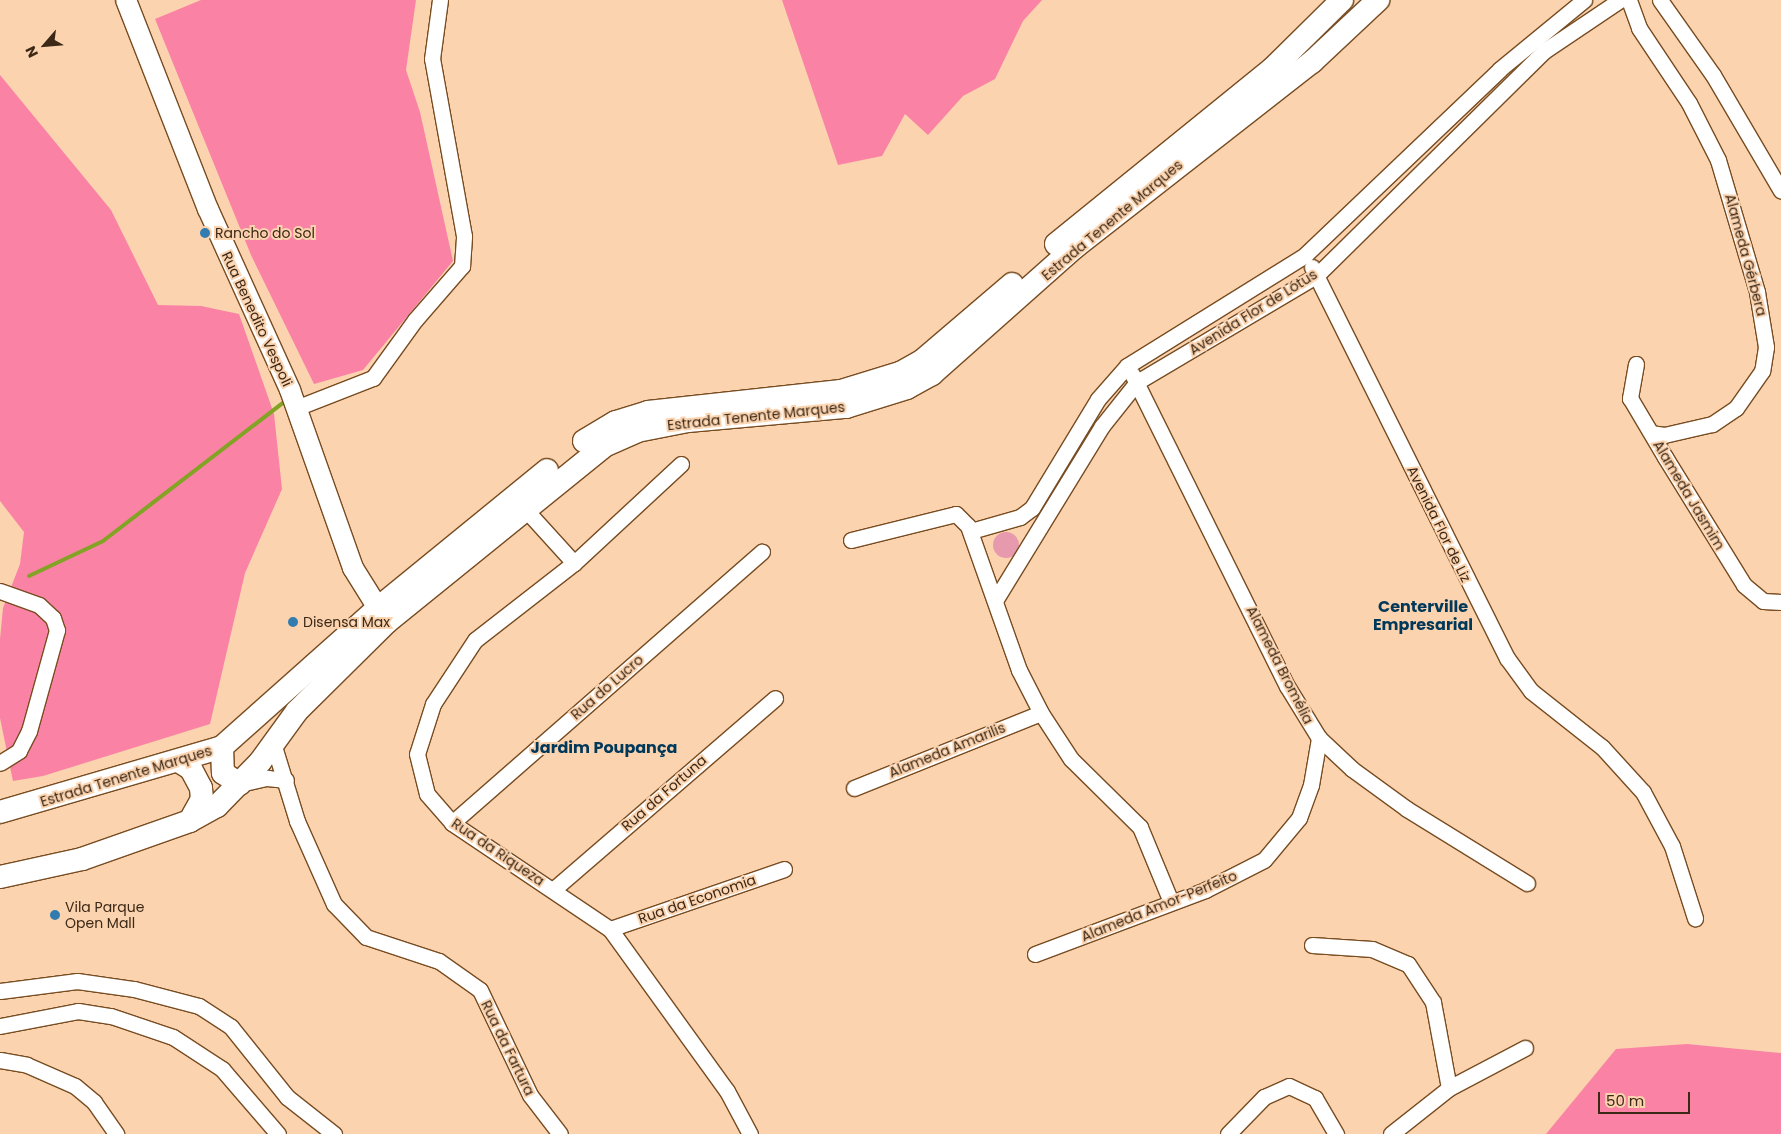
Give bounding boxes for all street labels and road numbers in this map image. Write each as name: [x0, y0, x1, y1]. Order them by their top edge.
street label: Estrada Tenente Marques: [1038, 156, 1186, 284]
street label: Alameda Gérbera: [1722, 192, 1770, 318]
street label: Rua Benedito Vespoli: [218, 249, 296, 389]
street label: Avenida Flor de Lótus: [1186, 266, 1320, 358]
street label: Estrada Tenente Marques: [666, 398, 846, 434]
street label: Alameda Jasmim: [1650, 437, 1728, 553]
street label: Avenida Flor de Liz: [1404, 463, 1474, 585]
street label: Alameda Bromélia: [1243, 603, 1317, 727]
street label: Rua do Lucro: [567, 651, 647, 723]
street label: Alameda Amarilis: [886, 719, 1008, 781]
street label: Estrada Tenente Marques: [38, 742, 214, 810]
street label: Rua da Fortuna: [618, 752, 710, 834]
street label: Rua da Riqueza: [448, 815, 548, 889]
street label: Alameda Amor-Perfeito: [1079, 867, 1239, 945]
street label: Rua da Economia: [636, 871, 758, 927]
street label: Rua da Fartura: [478, 998, 538, 1098]

